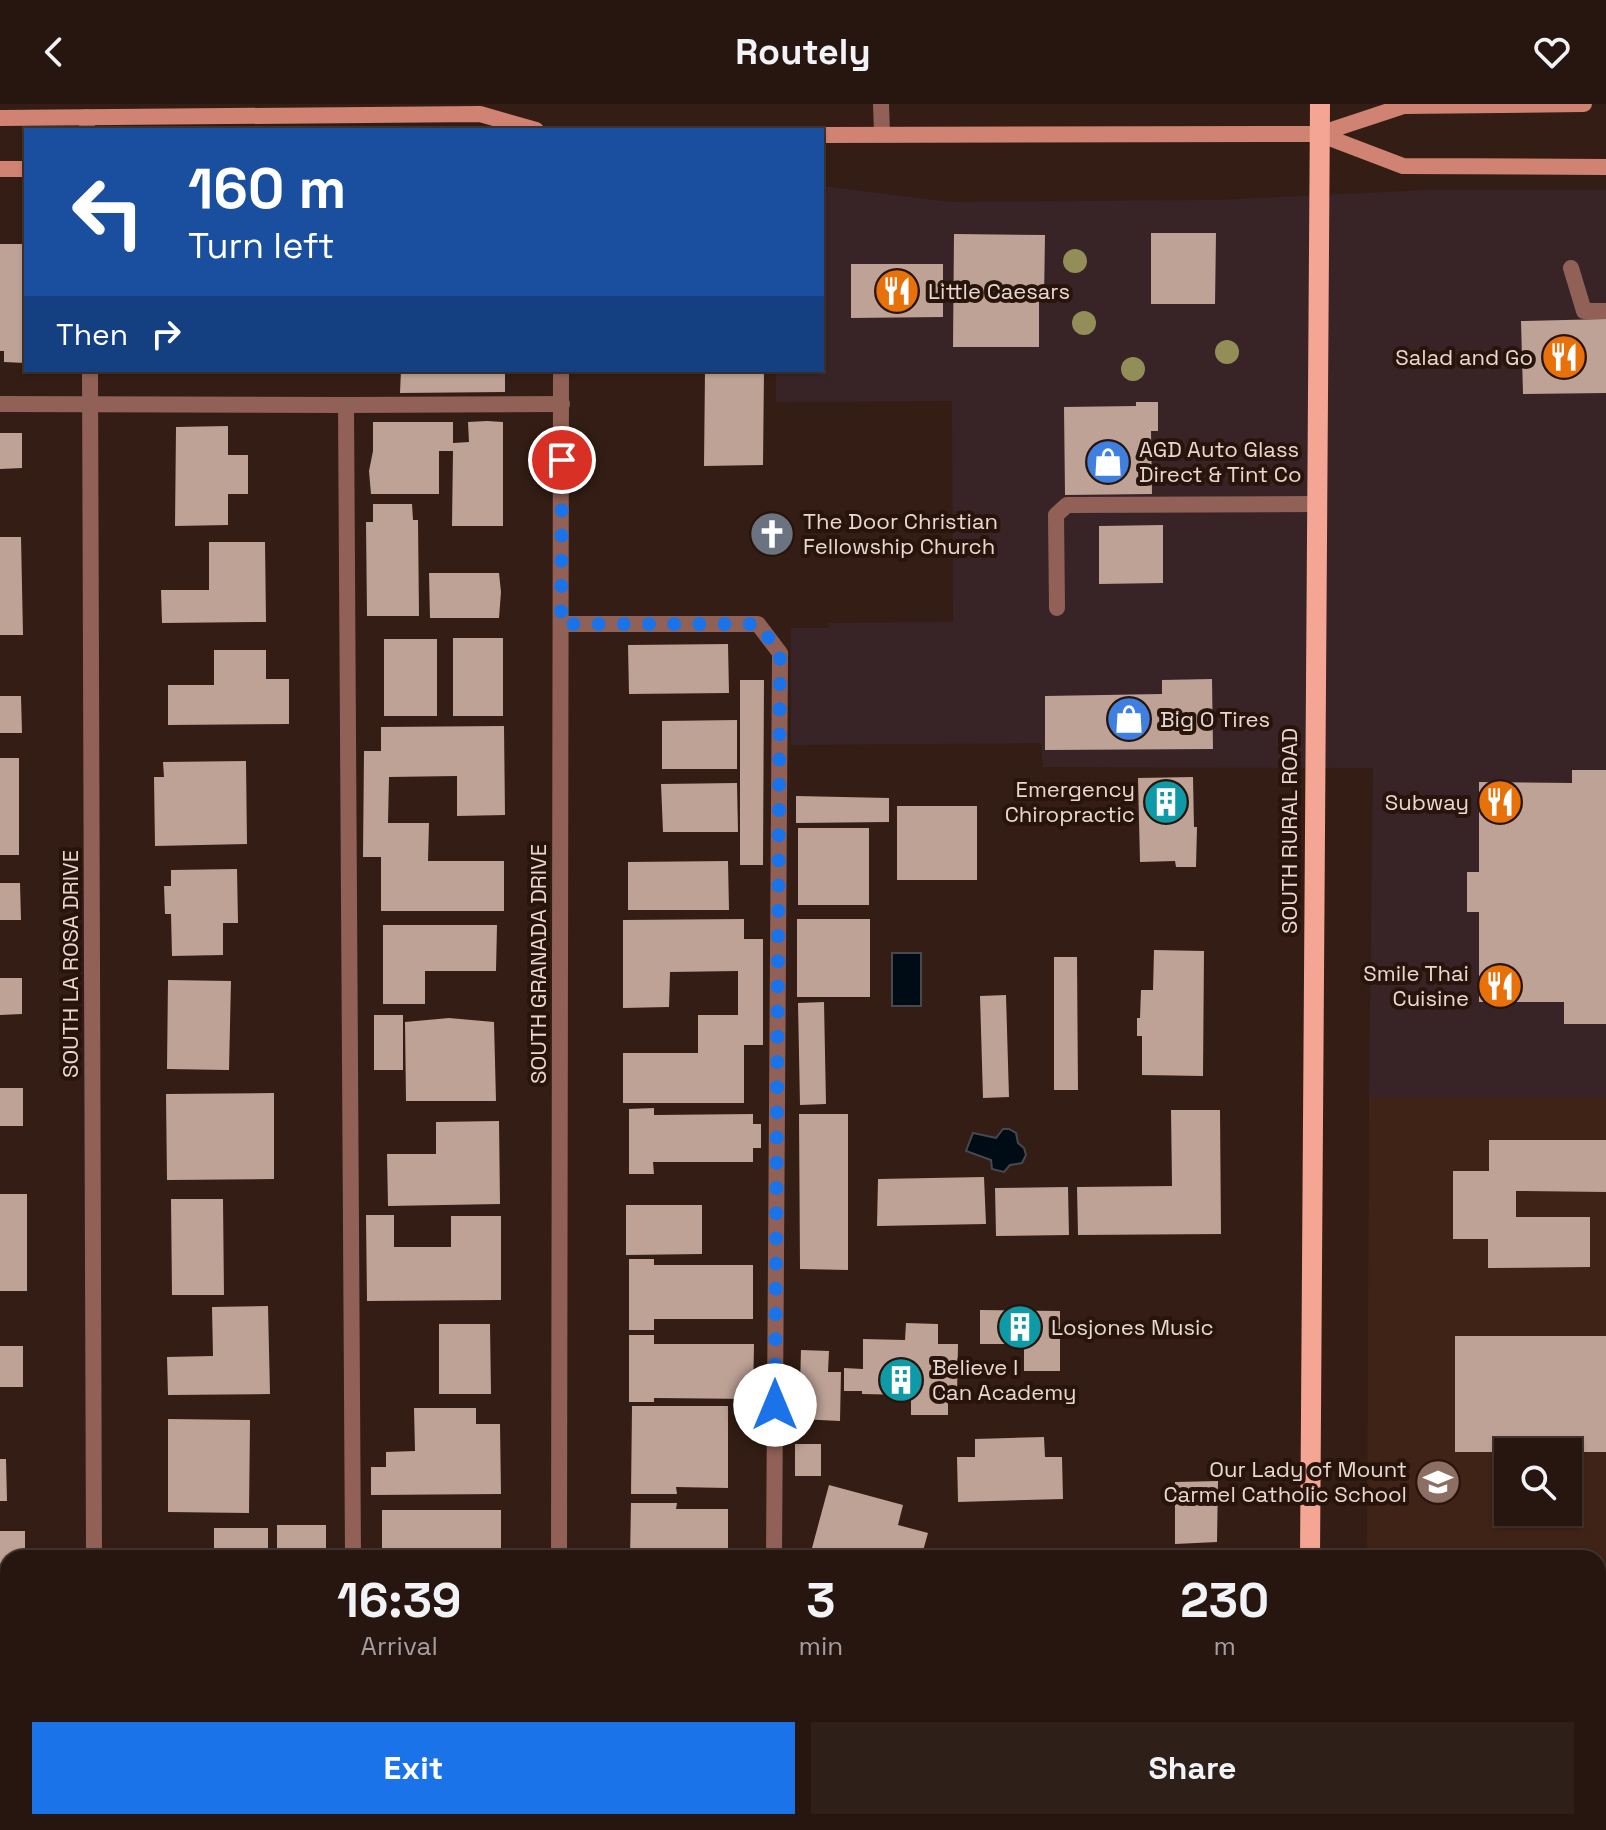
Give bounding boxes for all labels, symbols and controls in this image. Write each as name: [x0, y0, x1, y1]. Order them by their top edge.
text: Routely: [735, 29, 871, 75]
icon: back: [32, 30, 76, 74]
icon: heart: [1530, 30, 1574, 74]
text: 160 m: [188, 153, 346, 224]
icon: left: [56, 160, 160, 264]
text: Turn left: [188, 223, 335, 269]
restaurant icon: Little Caesars: [873, 267, 921, 315]
place label: Little Caesars: [928, 277, 1070, 305]
icon: right: [144, 312, 188, 356]
text: Then: [56, 315, 128, 354]
restaurant icon: Salad and Go: [1540, 333, 1588, 381]
place label: Salad and Go: [1395, 343, 1533, 371]
pin: [528, 426, 596, 494]
place label: AGD Auto Glass Direct & Tint Co: [1139, 435, 1302, 488]
icon: arrive: [540, 438, 584, 482]
shop icon: AGD Auto Glass Direct & Tint Co: [1084, 438, 1132, 486]
place label: The Door Christian Fellowship Church: [803, 507, 998, 560]
church icon: The Door Christian Fellowship Church: [748, 510, 796, 558]
shop icon: Big O Tires: [1105, 695, 1153, 743]
place label: Big O Tires: [1160, 705, 1270, 733]
street label: SOUTH RURAL ROAD: [1275, 728, 1303, 934]
place label: Emergency Chiropractic: [1005, 775, 1135, 828]
building icon: Emergency Chiropractic: [1142, 778, 1190, 826]
restaurant icon: Subway: [1476, 778, 1524, 826]
place label: Subway: [1385, 788, 1469, 816]
street label: SOUTH GRANADA DRIVE: [524, 844, 552, 1084]
street label: SOUTH LA ROSA DRIVE: [56, 850, 84, 1078]
place label: Smile Thai Cuisine: [1363, 959, 1469, 1012]
restaurant icon: Smile Thai Cuisine: [1476, 962, 1524, 1010]
building icon: Losjones Music: [996, 1303, 1044, 1351]
place label: Losjones Music: [1051, 1313, 1214, 1341]
place label: Believe I Can Academy: [932, 1353, 1076, 1406]
building icon: Believe I Can Academy: [877, 1356, 925, 1404]
position arrow: [733, 1363, 817, 1447]
map controls: [1494, 1438, 1582, 1526]
button: search: [1494, 1438, 1582, 1526]
place label: Our Lady of Mount Carmel Catholic School: [1163, 1455, 1407, 1508]
school or university icon: Our Lady of Mount Carmel Catholic School: [1414, 1458, 1462, 1506]
text: 16:39: [337, 1570, 462, 1631]
text: 3: [806, 1570, 835, 1631]
text: 230: [1180, 1570, 1269, 1631]
text: Arrival: [361, 1629, 438, 1663]
text: min: [799, 1629, 843, 1663]
text: m: [1213, 1629, 1236, 1663]
button: Exit: [32, 1722, 795, 1814]
button: Share: [811, 1722, 1574, 1814]

